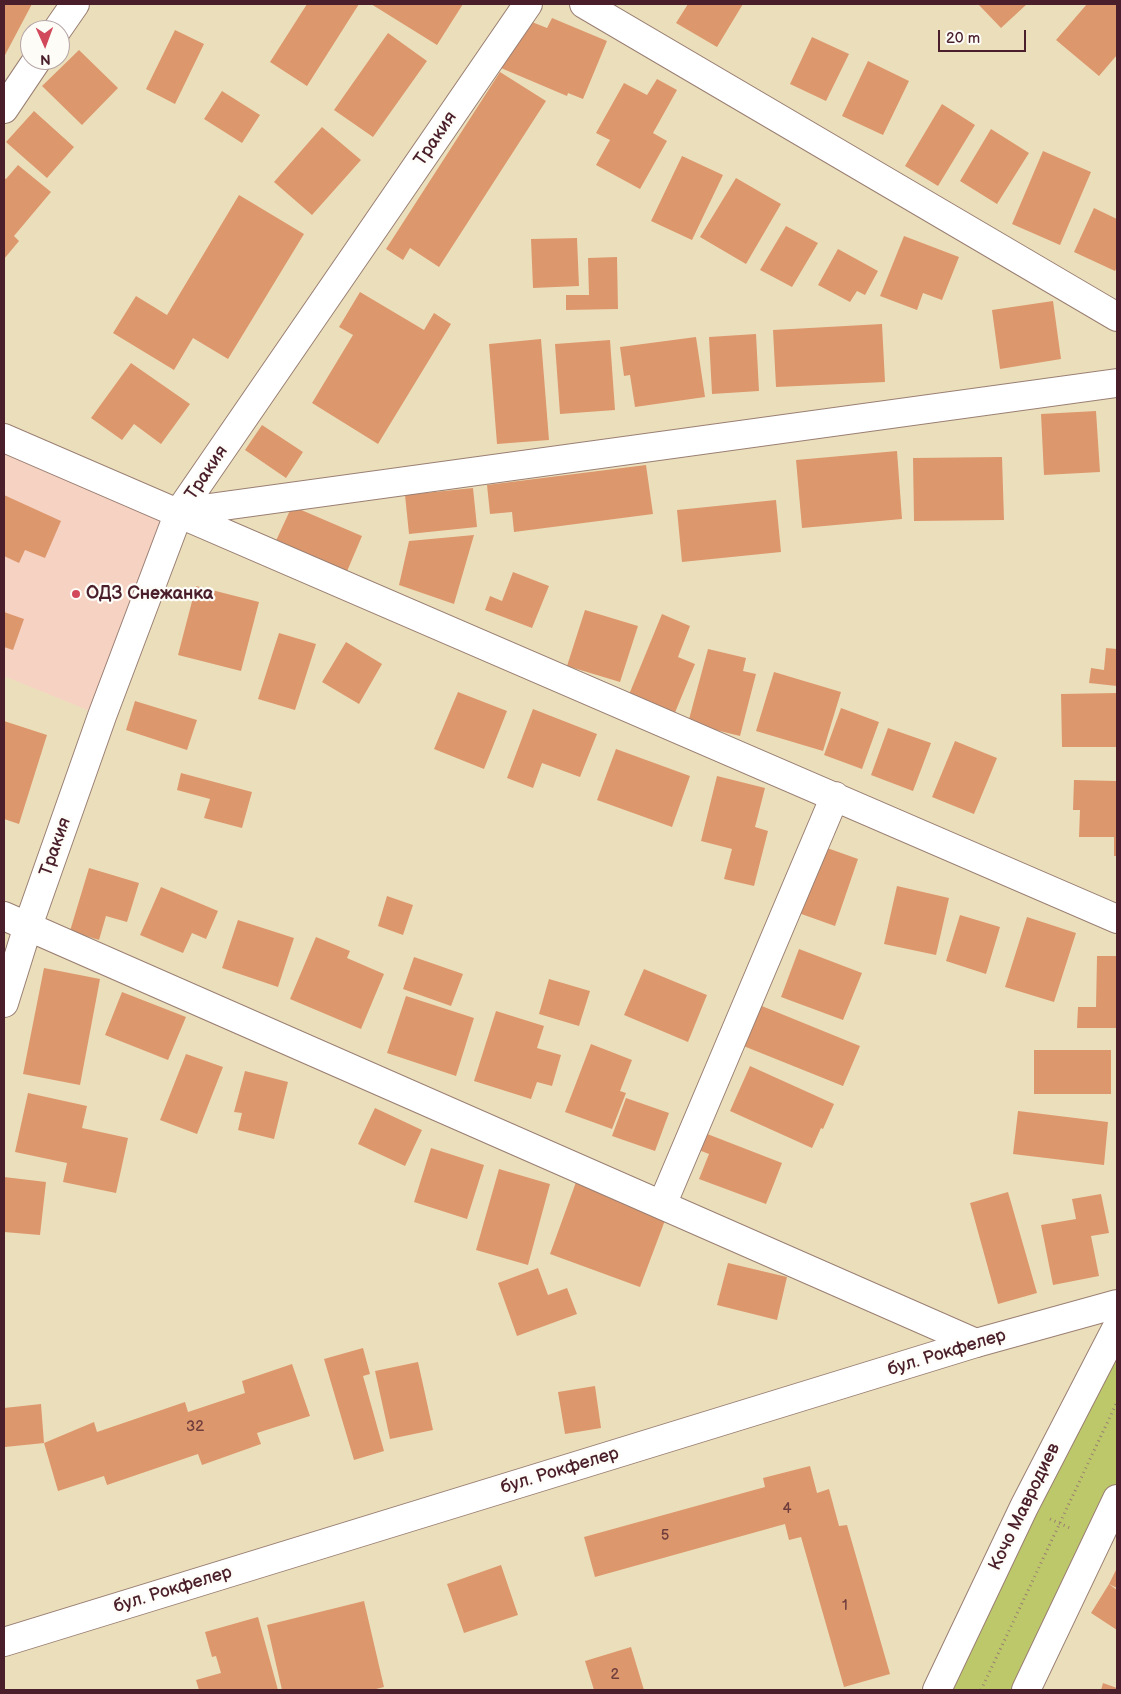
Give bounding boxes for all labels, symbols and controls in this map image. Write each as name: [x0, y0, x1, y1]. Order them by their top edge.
north arrow: [20, 20, 70, 70]
scale bar: [941, 20, 1028, 52]
text: 20 m: [946, 29, 980, 48]
text: N: [40, 51, 51, 68]
street label: Тракия: [410, 108, 462, 170]
street label: Тракия: [181, 442, 233, 504]
place label: ОДЗ Снежанка: [86, 583, 213, 605]
marker: ОДЗ Снежанка: [70, 588, 82, 600]
street label: Тракия: [36, 815, 76, 879]
street label: бул. Рокфелер: [885, 1325, 1009, 1381]
house number: 32: [186, 1418, 204, 1436]
street label: Кочо Мавродиев: [985, 1440, 1065, 1574]
street label: бул. Рокфелер: [498, 1443, 622, 1499]
house number: 4: [782, 1500, 792, 1518]
house number: 5: [661, 1527, 669, 1545]
street label: бул. Рокфелер: [111, 1562, 235, 1618]
house number: 1: [842, 1597, 848, 1615]
house number: 2: [611, 1666, 619, 1684]

